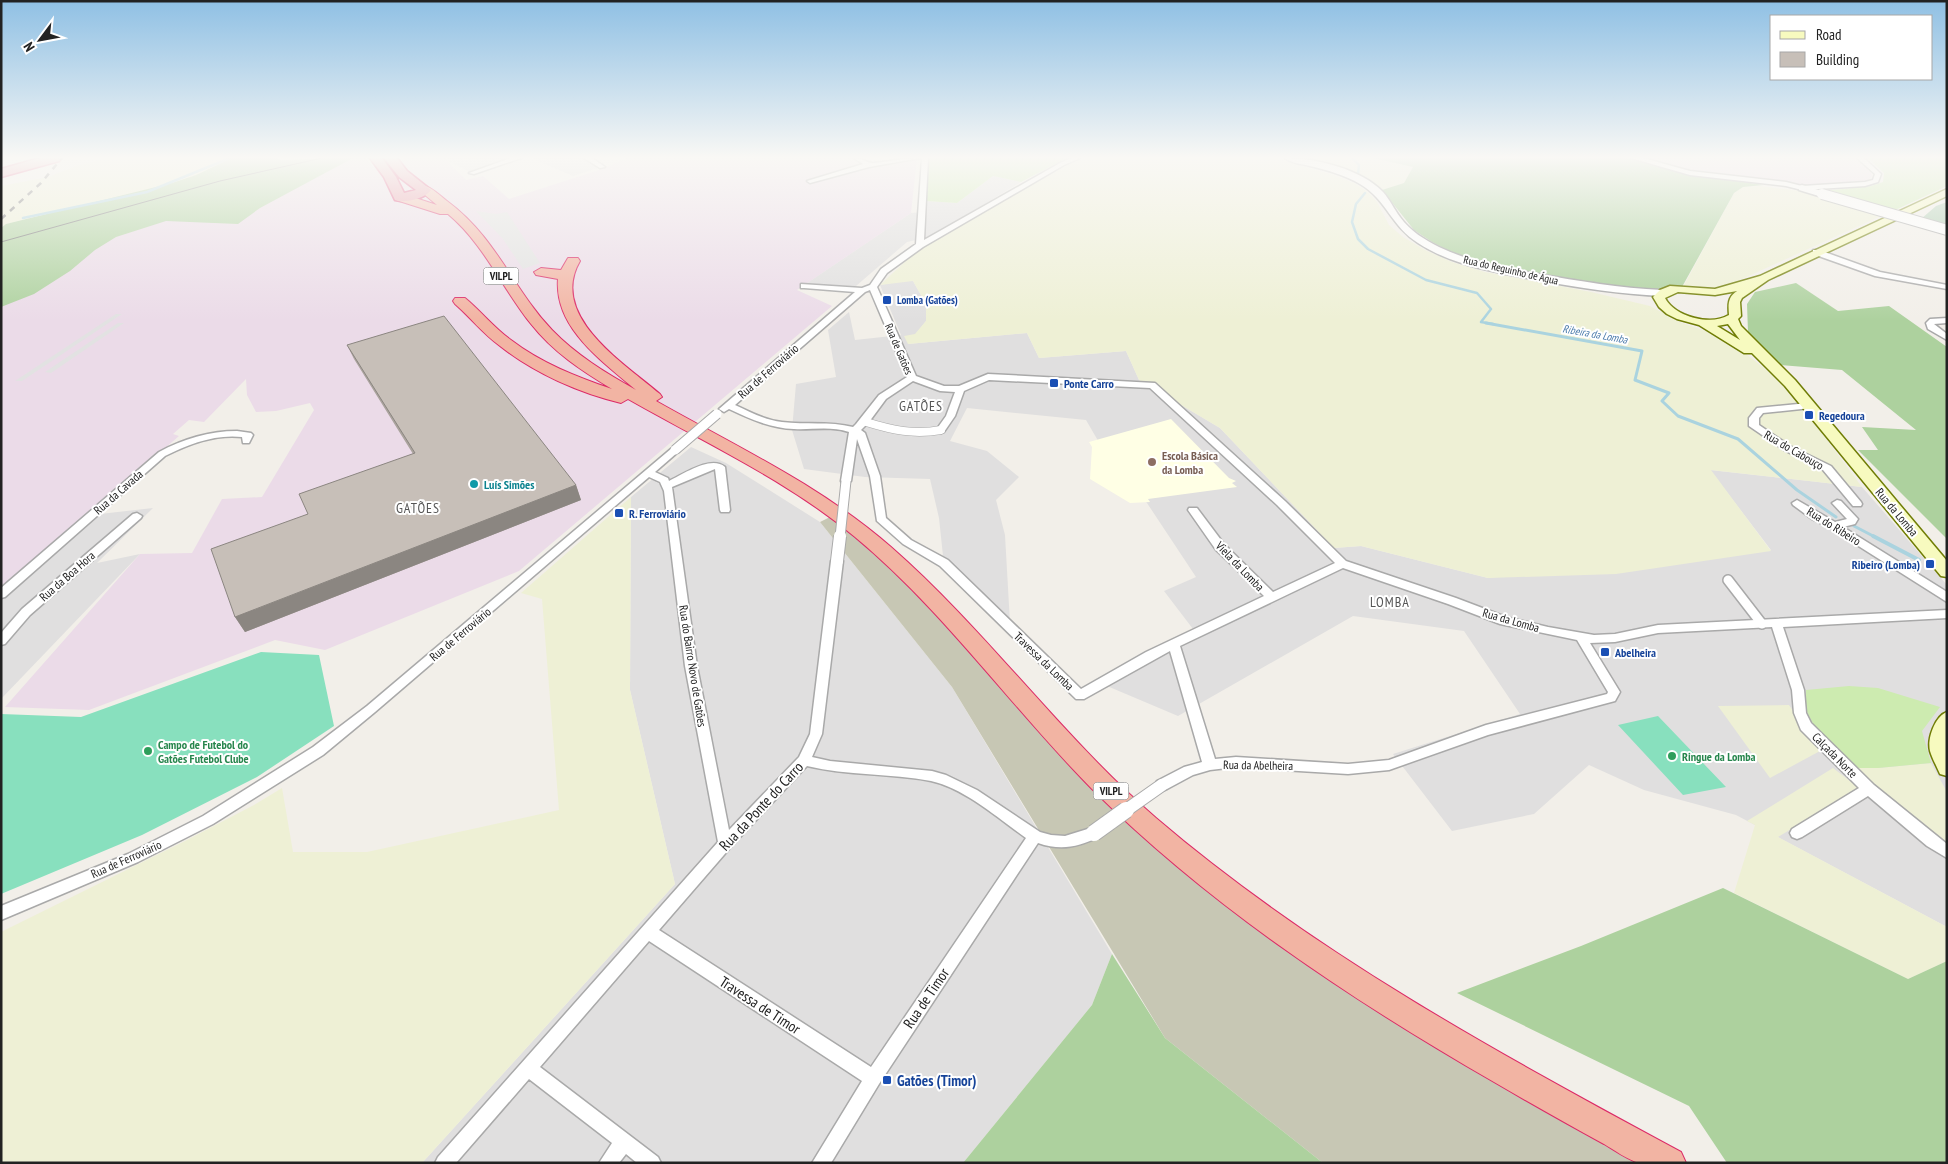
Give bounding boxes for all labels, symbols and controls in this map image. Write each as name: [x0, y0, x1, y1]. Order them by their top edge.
north arrow: [15, 15, 65, 65]
legend: [1770, 15, 1933, 80]
text: Road: [1816, 25, 1842, 44]
text: N: [19, 39, 39, 55]
text: Building: [1816, 50, 1859, 69]
street label: Rua do Reguinho de Água: [1462, 252, 1560, 288]
road number: VILPL: [484, 268, 518, 284]
place label: Lomba (Gatões): [897, 293, 958, 307]
marker: Lomba (Gatões): [881, 294, 893, 306]
street label: Rua de Gatões: [882, 321, 916, 377]
water label: Ribeira da Lomba: [1561, 321, 1629, 347]
street label: Rua de Ferroviário: [735, 341, 801, 401]
place label: Ponte Carro: [1064, 376, 1114, 391]
marker: Ponte Carro: [1048, 377, 1060, 389]
district label: GATÕES: [899, 397, 943, 415]
place label: Regedoura: [1819, 408, 1865, 423]
marker: Regedoura: [1803, 409, 1815, 421]
street label: Rua do Cabouço: [1762, 427, 1826, 473]
place label: Escola Básica da Lomba: [1162, 448, 1218, 477]
marker: Escola Básica da Lomba: [1146, 456, 1158, 468]
street label: Rua da Cavada: [90, 466, 146, 517]
place label: Luís Simões: [484, 477, 534, 492]
marker: Luís Simões: [468, 478, 480, 490]
street label: Rua da Lomba: [1873, 485, 1922, 539]
district label: GATÕES: [396, 499, 440, 517]
street label: Rua do Ribeiro: [1804, 504, 1864, 548]
place label: R. Ferroviário: [629, 506, 686, 521]
marker: R. Ferroviário: [613, 507, 625, 519]
street label: Viela da Lomba: [1212, 537, 1267, 594]
street label: Rua da Boa Hora: [36, 548, 98, 604]
place label: Ribeiro (Lomba): [1852, 557, 1920, 572]
marker: Ribeiro (Lomba): [1924, 558, 1936, 570]
district label: LOMBA: [1370, 593, 1410, 611]
street label: Rua de Ferroviário: [426, 604, 494, 664]
street label: Rua do Bairro Novo de Gatões: [676, 604, 710, 728]
street label: Rua da Lomba: [1481, 605, 1541, 635]
street label: Travessa da Lomba: [1011, 629, 1077, 693]
place label: Abelheira: [1614, 645, 1656, 660]
marker: Abelheira: [1599, 646, 1611, 658]
street label: Calçada Norte: [1809, 729, 1861, 781]
place label: Campo de Futebol do Gatões Futebol Clube: [158, 737, 249, 766]
marker: Campo de Futebol do Gatões Futebol Clube: [142, 745, 154, 757]
place label: Ringue da Lomba: [1682, 749, 1756, 764]
marker: Ringue da Lomba: [1666, 750, 1678, 762]
street label: Rua da Abelheira: [1223, 757, 1293, 773]
street label: Rua da Ponte do Carro: [715, 758, 807, 854]
road number: VILPL: [1094, 782, 1128, 799]
street label: Rua de Ferroviário: [88, 837, 164, 881]
street label: Rua de Timor: [899, 963, 954, 1032]
street label: Travessa de Timor: [716, 972, 805, 1039]
place label: Gatões (Timor): [897, 1071, 976, 1090]
marker: Gatões (Timor): [881, 1074, 893, 1086]

